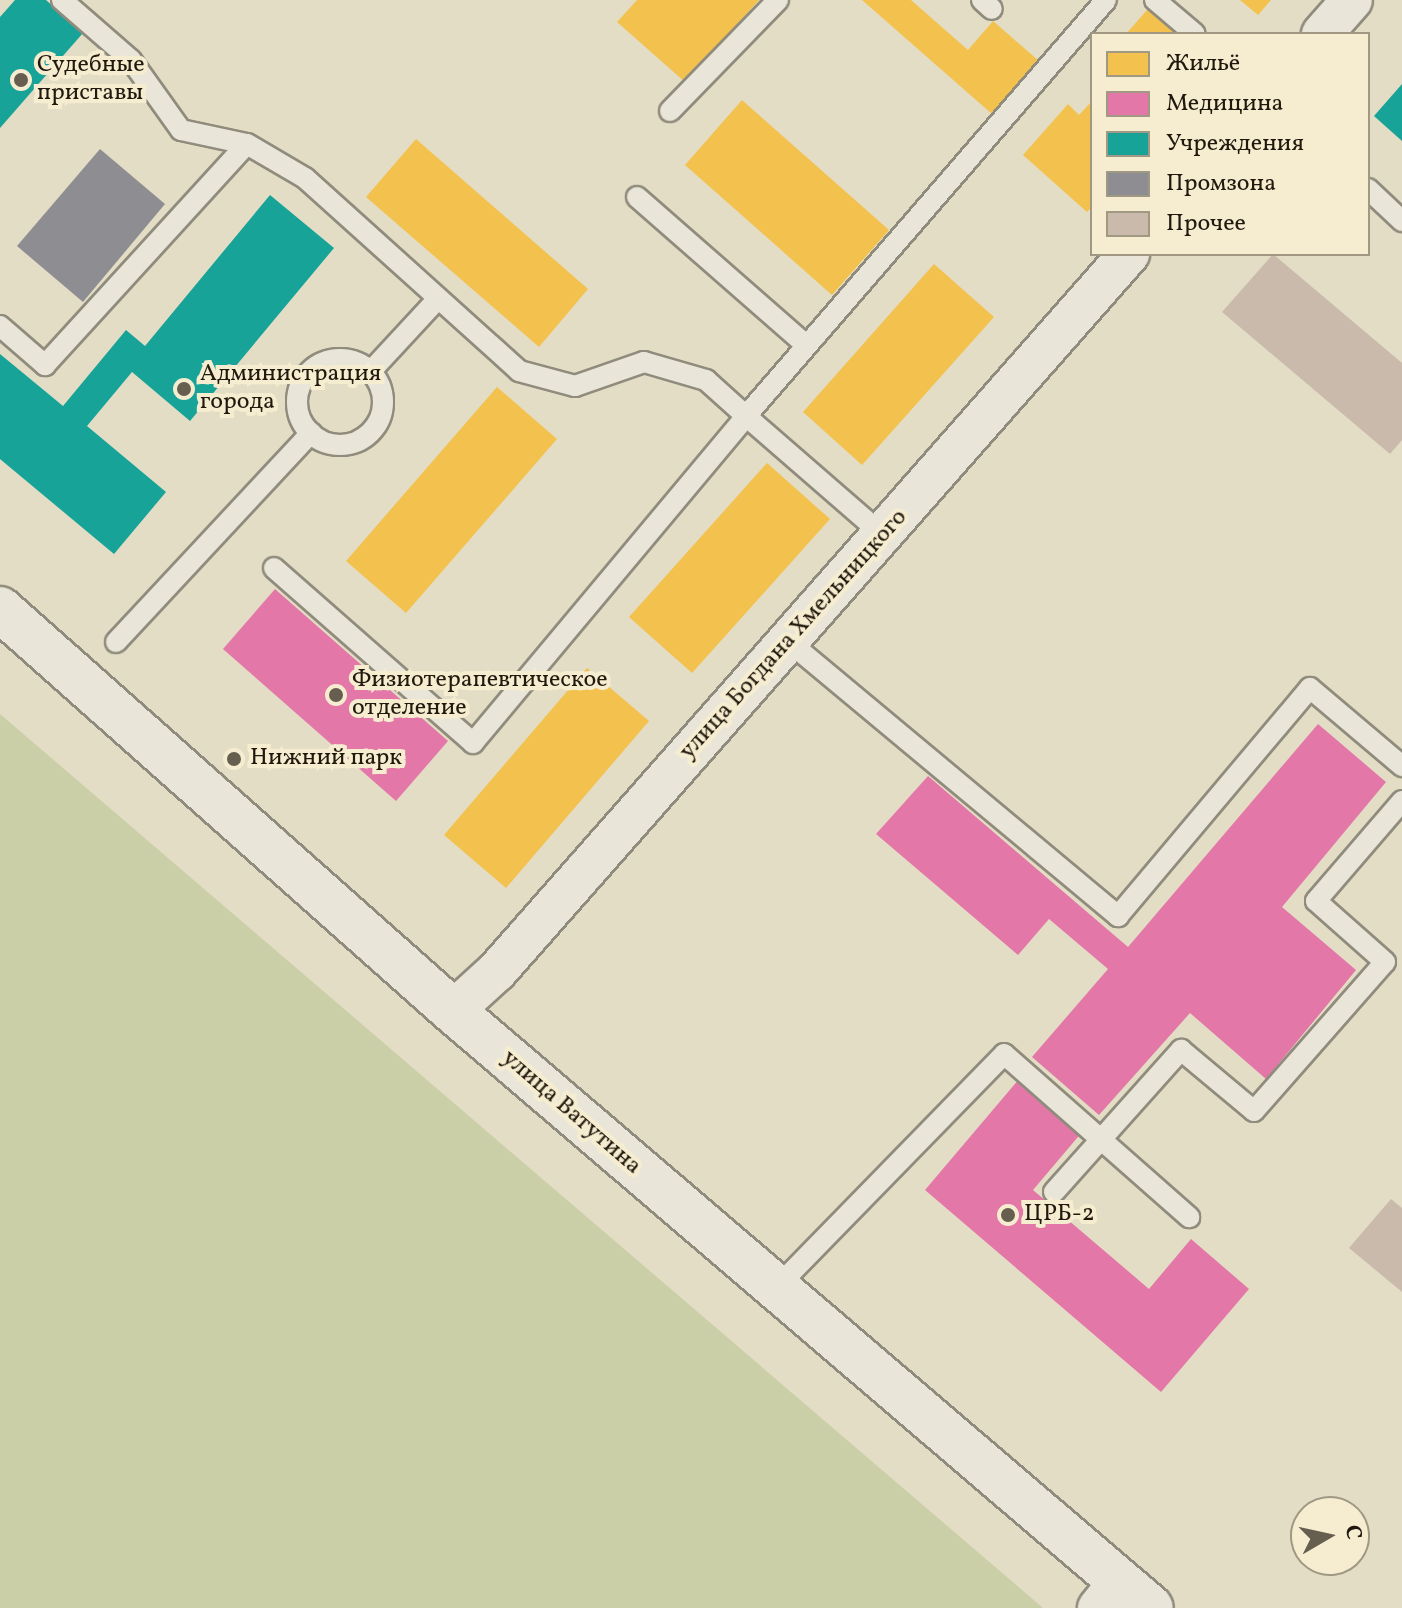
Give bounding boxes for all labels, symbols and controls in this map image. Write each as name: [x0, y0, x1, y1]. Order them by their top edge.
legend: [1090, 32, 1370, 256]
text: Жильё: [1166, 47, 1240, 81]
place label: Судебные приставы: [37, 52, 145, 108]
marker: Судебные приставы: [12, 71, 30, 89]
text: Медицина: [1166, 87, 1284, 121]
text: Учреждения: [1166, 127, 1304, 161]
text: Промзона: [1166, 167, 1276, 201]
text: Прочее: [1166, 207, 1246, 241]
place label: Администрация города: [200, 361, 381, 417]
marker: Администрация города: [175, 380, 193, 398]
street label: улица Богдана Хмельницкого: [674, 504, 914, 766]
place label: Физиотерапевтическое отделение: [352, 667, 608, 723]
marker: Физиотерапевтическое отделение: [327, 686, 345, 704]
place label: Нижний парк: [250, 745, 402, 773]
marker: Нижний парк: [225, 750, 243, 768]
street label: улица Ватутина: [495, 1044, 647, 1182]
place label: ЦРБ-2: [1024, 1201, 1095, 1229]
marker: ЦРБ-2: [999, 1206, 1017, 1224]
north arrow: [1290, 1496, 1370, 1576]
text: С: [1336, 1523, 1369, 1542]

